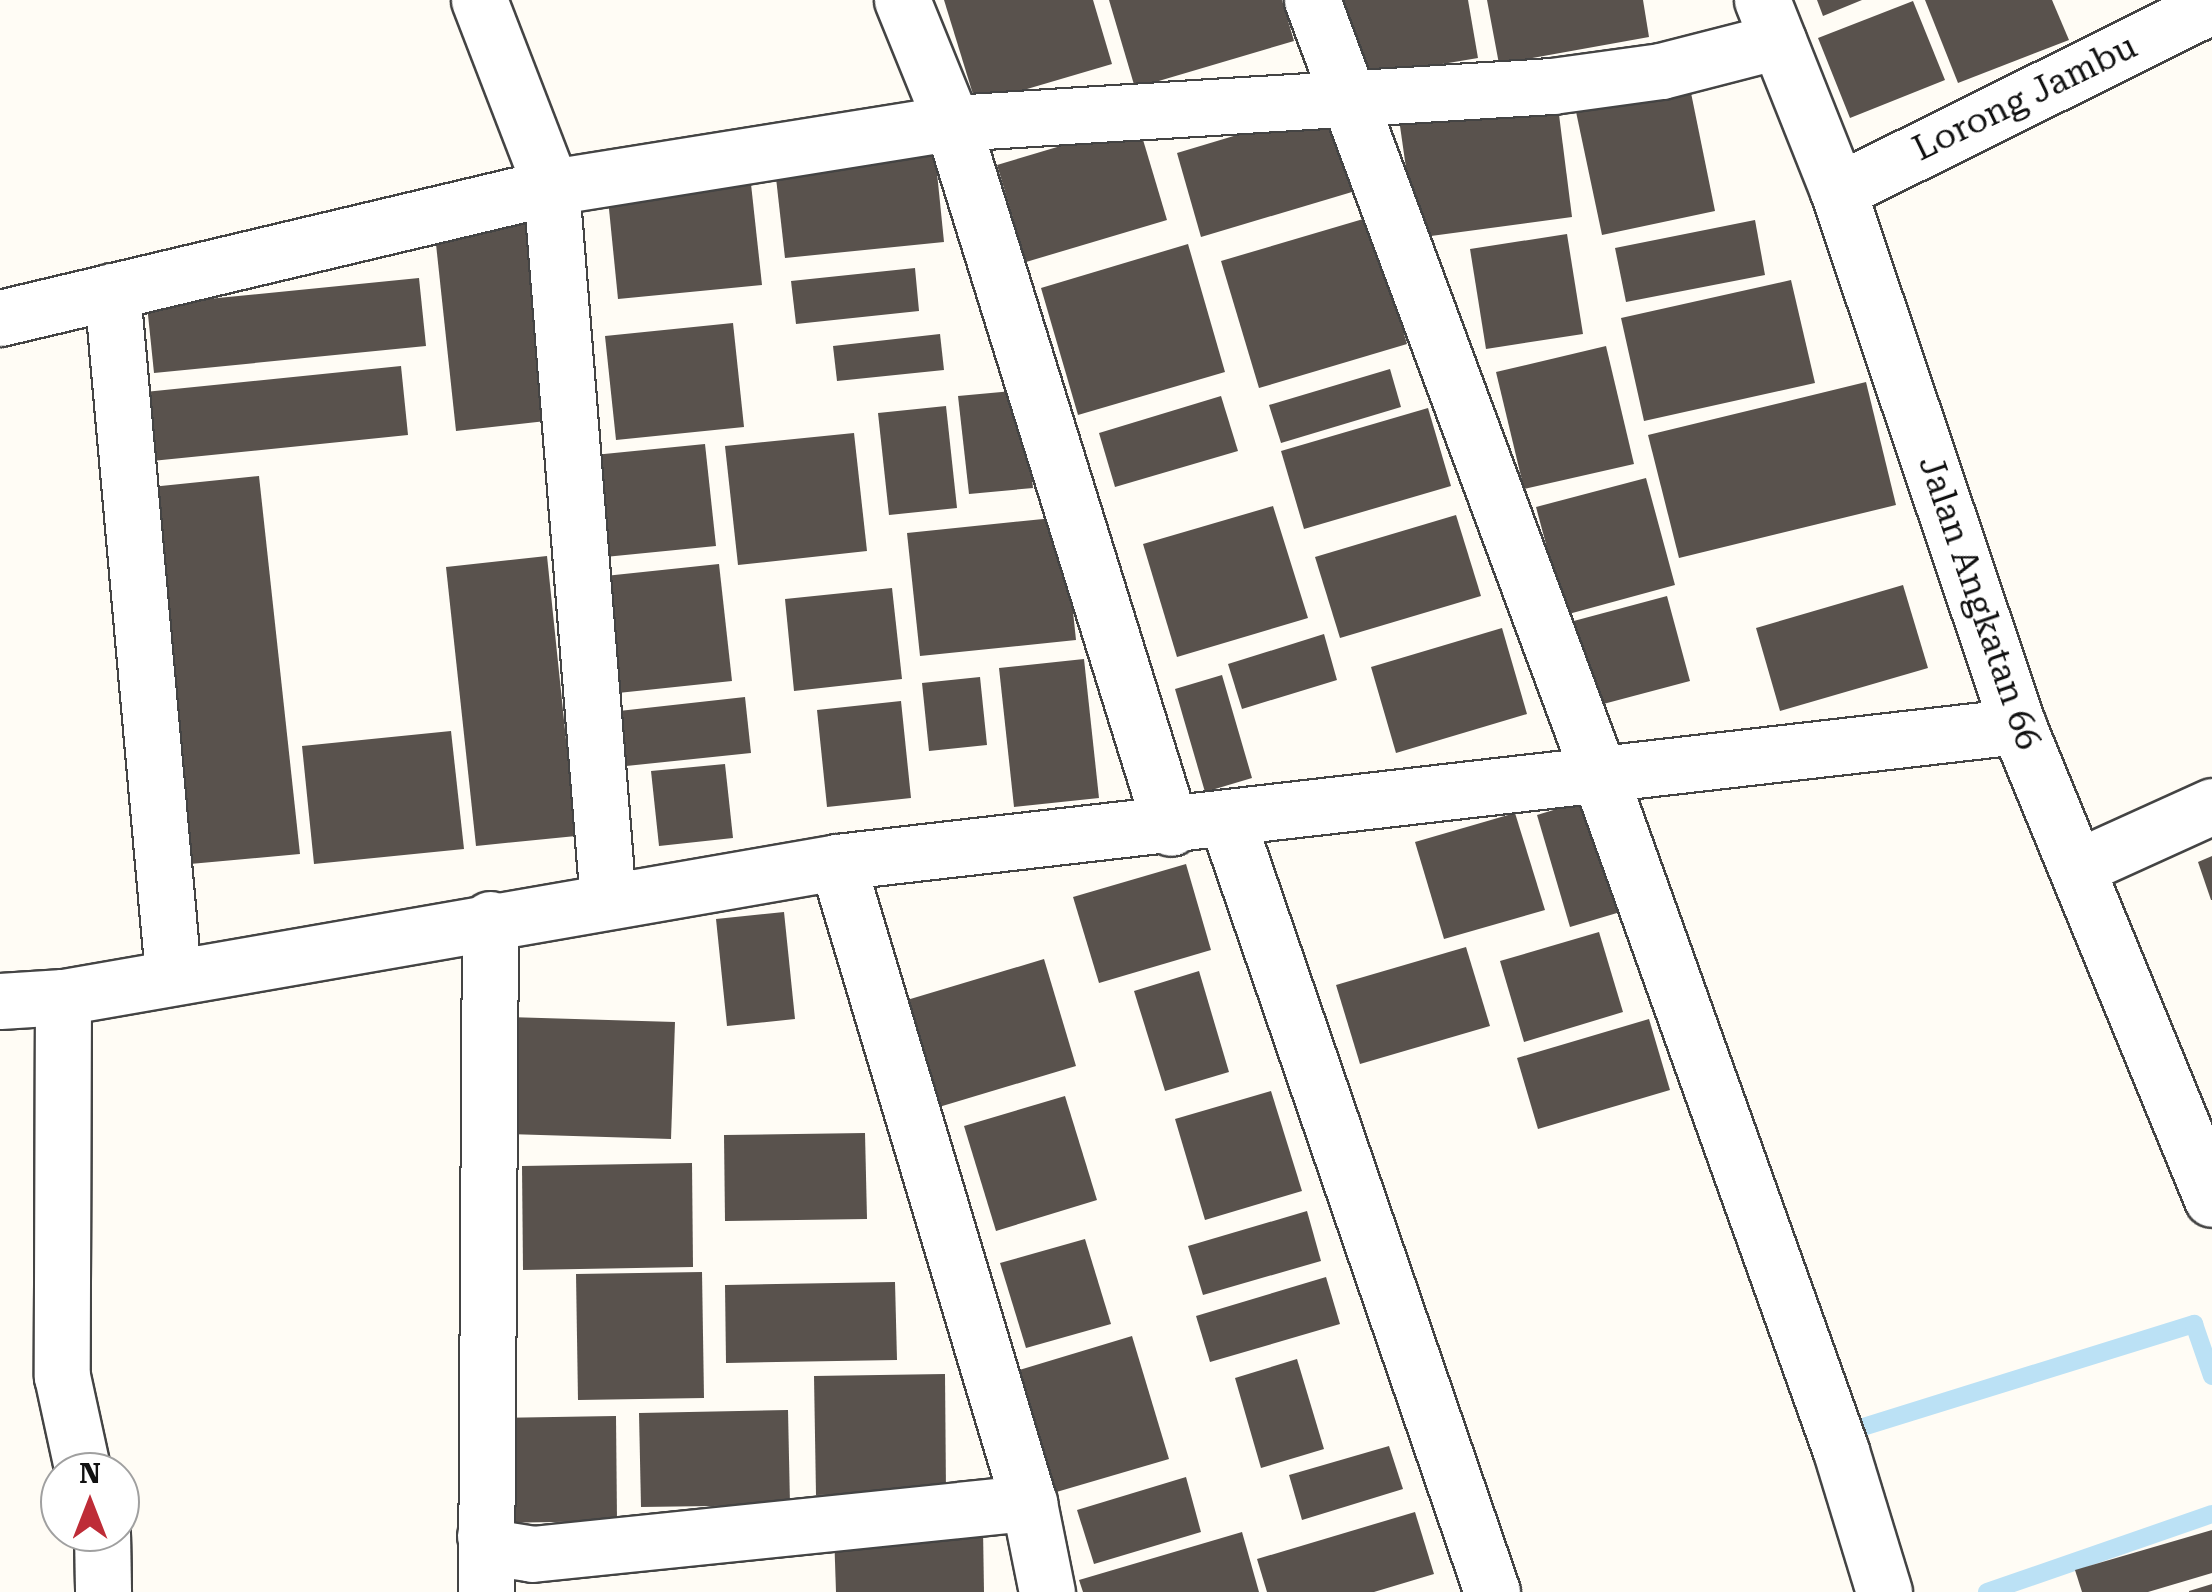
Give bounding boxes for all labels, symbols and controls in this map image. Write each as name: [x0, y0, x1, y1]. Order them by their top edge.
street label: Lorong Jambu: [1906, 26, 2144, 170]
street label: Jalan Angkatan 66: [1909, 451, 2049, 755]
north arrow: [40, 1452, 140, 1552]
text: N: [79, 1457, 101, 1490]

